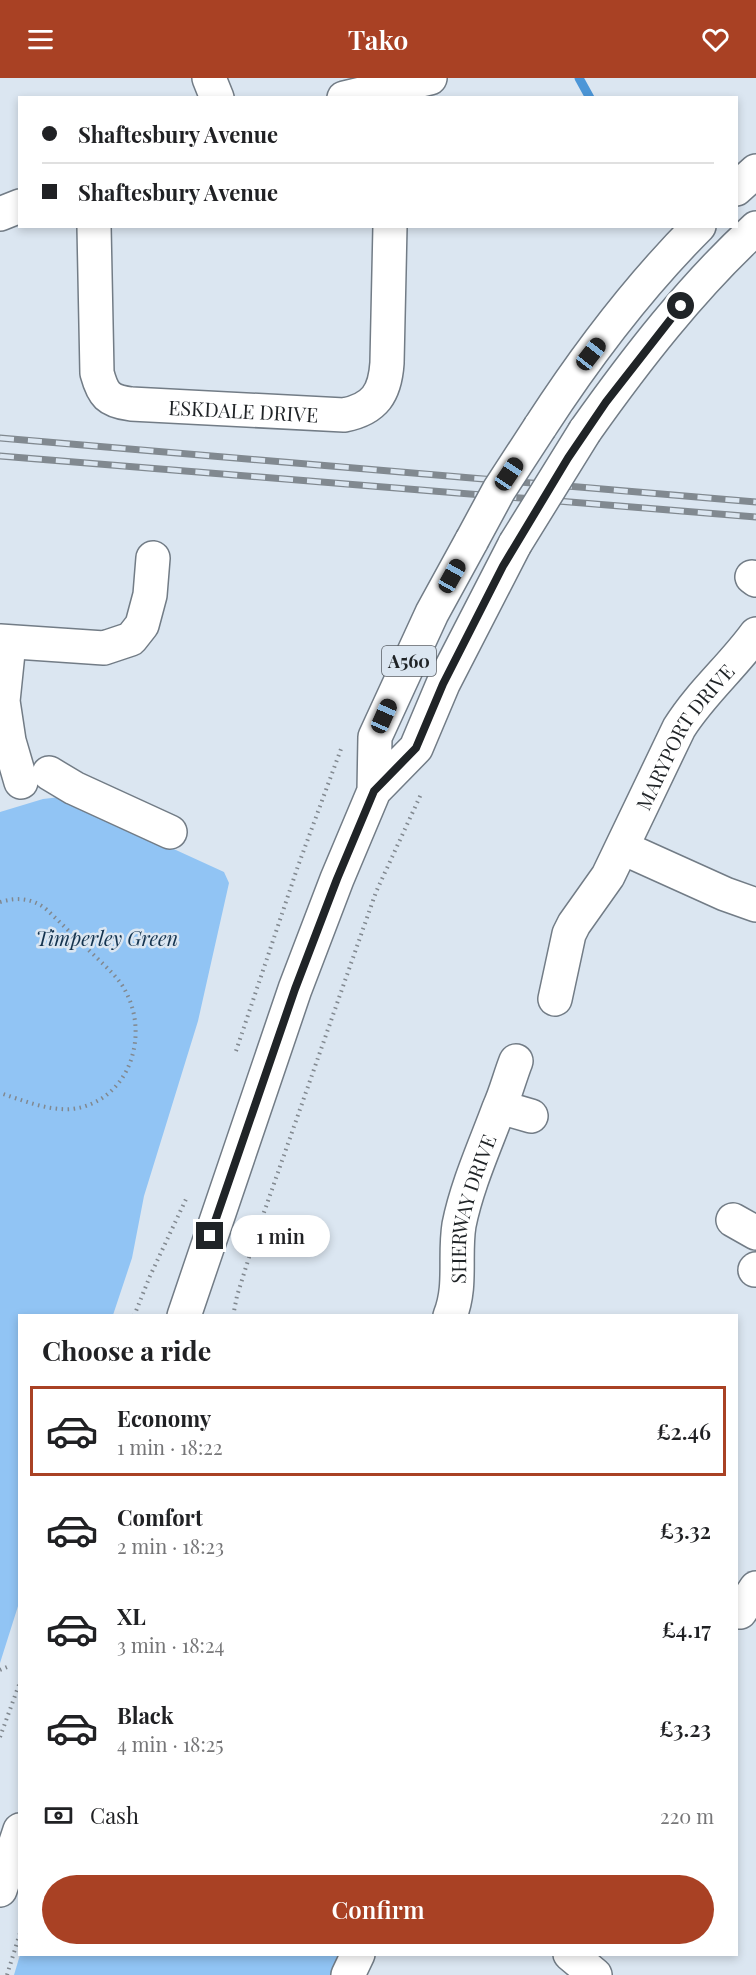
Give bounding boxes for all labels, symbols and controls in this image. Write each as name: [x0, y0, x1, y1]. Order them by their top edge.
text: Tako: [348, 21, 408, 57]
icon: menu: [24, 23, 57, 56]
icon: heart: [699, 23, 732, 56]
text: Shaftesbury Avenue: [78, 119, 278, 149]
text: Shaftesbury Avenue: [78, 177, 278, 207]
route start: [667, 292, 694, 319]
car: [573, 334, 609, 374]
street label: ESKDALE DRIVE: [168, 392, 319, 427]
car: [491, 454, 527, 494]
car: [435, 556, 469, 596]
road number: A560: [382, 646, 436, 676]
street label: MARYPORT DRIVE: [628, 657, 739, 814]
car: [368, 696, 400, 736]
park label: Timperley Green: [36, 924, 178, 951]
street label: SHERWAY DRIVE: [443, 1130, 501, 1284]
callout: 1 min: [231, 1215, 330, 1257]
route end: [196, 1222, 223, 1249]
text: 1 min: [256, 1222, 305, 1249]
text: Choose a ride: [42, 1332, 211, 1368]
text: Economy: [117, 1403, 211, 1433]
icon: car: [45, 1404, 99, 1458]
text: £2.46: [657, 1416, 711, 1446]
text: 1 min · 18:22: [117, 1433, 222, 1460]
text: Comfort: [117, 1502, 203, 1532]
icon: car: [45, 1503, 99, 1557]
text: £3.32: [660, 1515, 711, 1545]
text: 2 min · 18:23: [117, 1532, 224, 1559]
text: XL: [117, 1601, 146, 1631]
icon: car: [45, 1602, 99, 1656]
text: £4.17: [662, 1614, 711, 1644]
text: 3 min · 18:24: [117, 1631, 224, 1658]
text: Black: [117, 1700, 174, 1730]
icon: car: [45, 1701, 99, 1755]
text: £3.23: [659, 1713, 711, 1743]
text: 4 min · 18:25: [117, 1730, 224, 1757]
icon: cash: [42, 1799, 75, 1832]
text: Cash: [90, 1800, 139, 1830]
text: 220 m: [660, 1802, 714, 1829]
button: Confirm: [42, 1875, 714, 1944]

